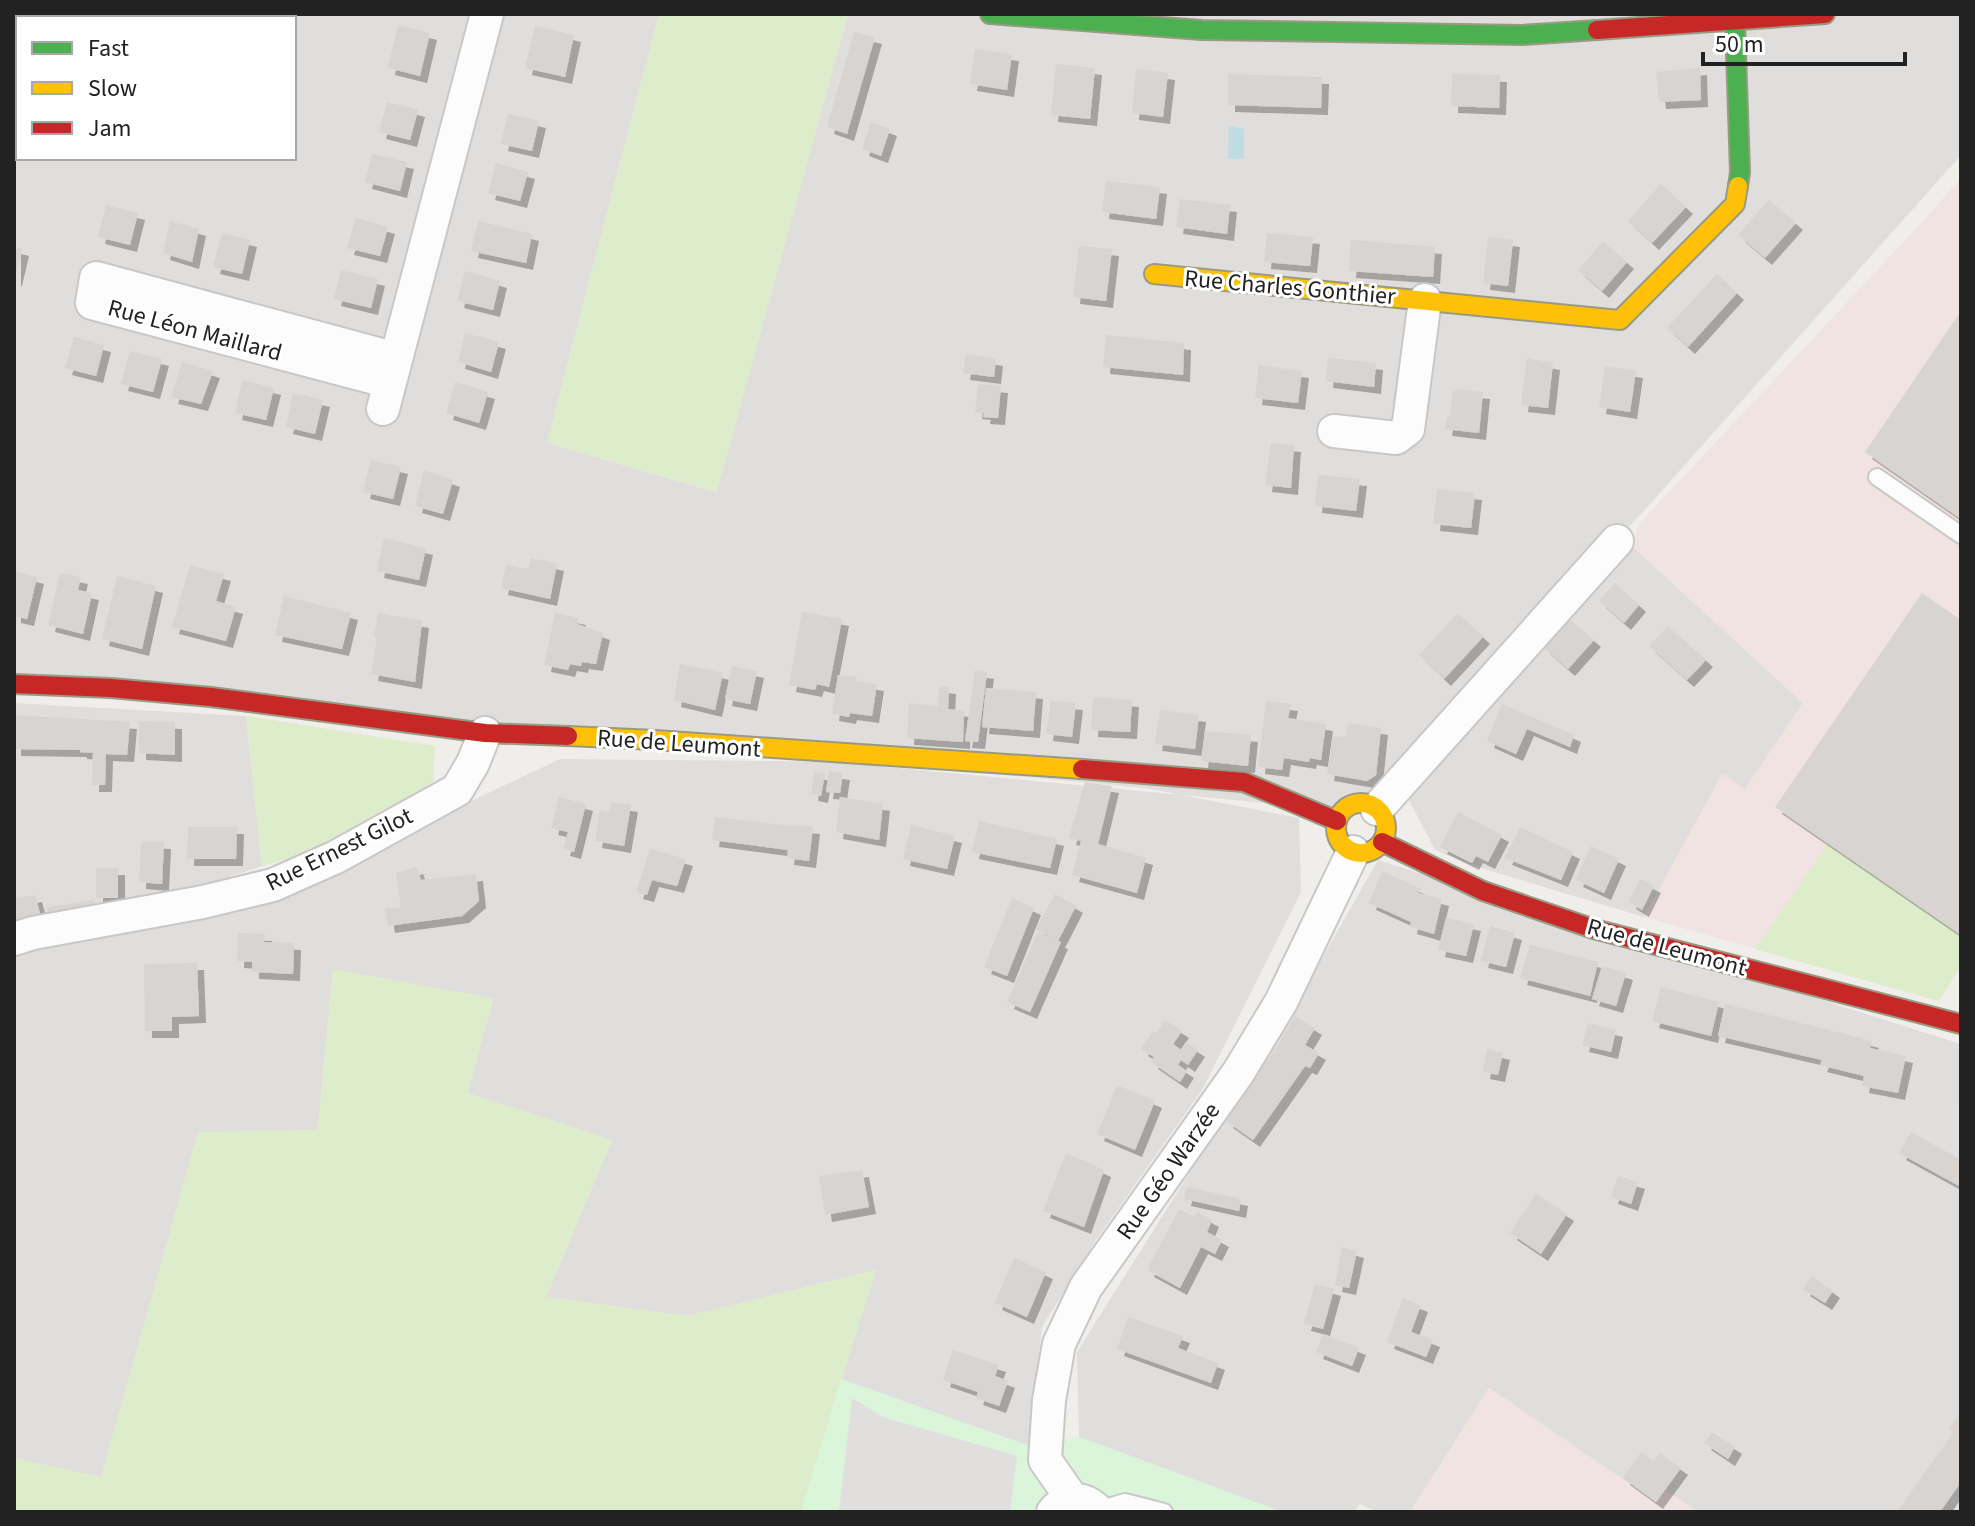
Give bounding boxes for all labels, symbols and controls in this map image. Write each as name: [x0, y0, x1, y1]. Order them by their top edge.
legend: [16, 16, 296, 160]
scale bar: [1703, 16, 1905, 66]
text: 50 m: [1715, 27, 1764, 62]
text: Fast: [88, 31, 129, 66]
text: Slow: [88, 71, 137, 106]
text: Jam: [88, 111, 132, 146]
street label: Rue Charles Gonthier: [1183, 261, 1398, 314]
street label: Rue Léon Maillard: [104, 290, 286, 371]
street label: Rue de Leumont: [596, 720, 762, 767]
street label: Rue Ernest Gilot: [260, 799, 419, 900]
street label: Rue de Leumont: [1583, 909, 1751, 986]
street label: Rue Géo Warzée: [1108, 1096, 1229, 1247]

